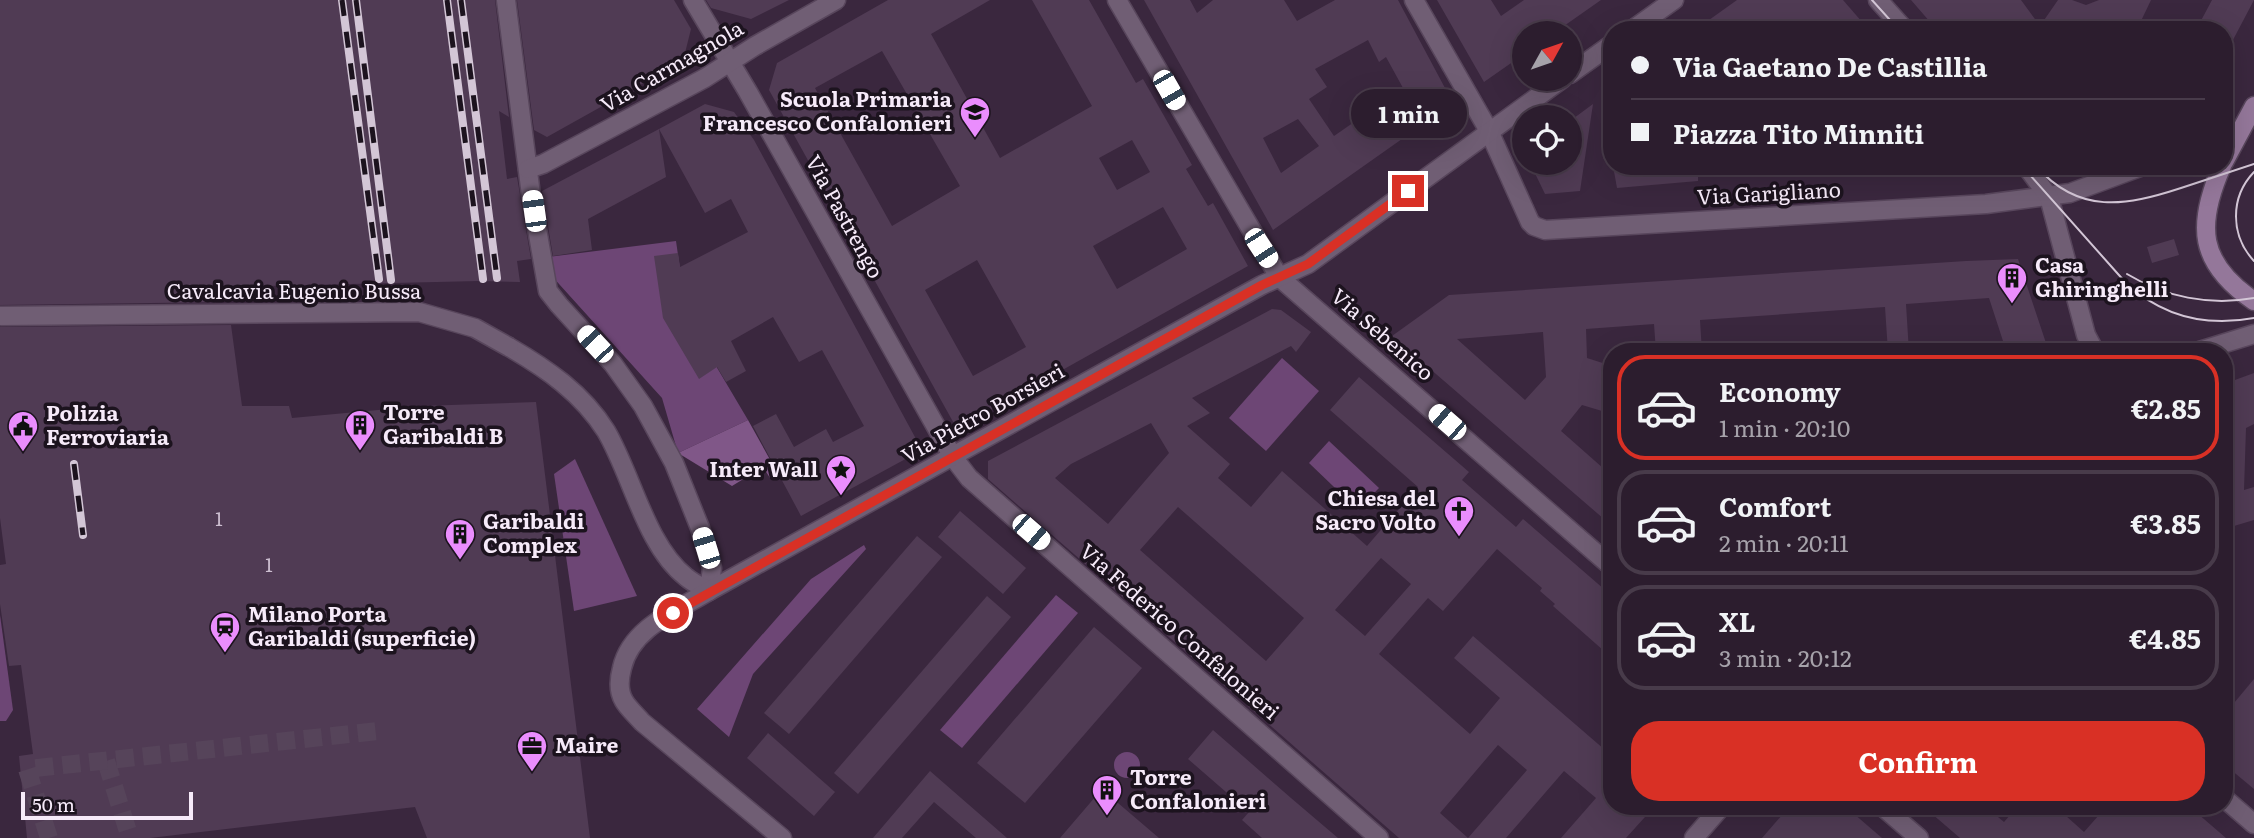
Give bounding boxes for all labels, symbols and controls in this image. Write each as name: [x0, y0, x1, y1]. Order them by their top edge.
street label: Via Carmagnola: [593, 11, 749, 118]
north arrow: [1512, 21, 1582, 91]
map controls: [1512, 21, 1582, 175]
text: Via Gaetano De Castillia: [1673, 46, 1987, 85]
car: [1150, 67, 1189, 113]
place label: Scuola Primaria Francesco Confalonieri: [703, 82, 953, 137]
callout: 1 min: [1350, 90, 1466, 138]
school or university icon: Scuola Primaria Francesco Confalonieri: [958, 95, 992, 139]
text: 1 min: [1378, 96, 1440, 130]
button: locate: [1512, 105, 1582, 175]
text: Piazza Tito Minniti: [1673, 113, 1924, 152]
street label: Via Pastrengo: [799, 148, 893, 283]
street label: Via Garigliano: [1696, 172, 1842, 211]
route end: [1392, 175, 1424, 207]
car: [521, 189, 548, 233]
car: [1241, 225, 1282, 271]
place label: Casa Ghiringhelli: [2035, 248, 2169, 303]
building icon: Casa Ghiringhelli: [1995, 261, 2029, 305]
street label: Cavalcavia Eugenio Bussa: [167, 274, 422, 305]
street label: Via Sebenico: [1325, 280, 1442, 387]
car: [573, 321, 618, 367]
street label: Via Pietro Borsieri: [895, 354, 1069, 470]
text: Economy: [1719, 371, 1841, 410]
icon: car: [1635, 376, 1698, 439]
text: €2.85: [2131, 388, 2201, 427]
place label: Torre Garibaldi B: [383, 395, 503, 450]
place label: Polizia Ferroviaria: [46, 396, 170, 451]
car: [1425, 400, 1470, 444]
building icon: Torre Garibaldi B: [343, 408, 377, 452]
public building icon: Polizia Ferroviaria: [6, 409, 40, 453]
text: 1 min · 20:10: [1719, 410, 1850, 444]
place label: Inter Wall: [709, 452, 818, 483]
place icon: Inter Wall: [824, 453, 858, 497]
place label: Chiesa del Sacro Volto: [1315, 481, 1436, 536]
text: Comfort: [1719, 486, 1831, 525]
icon: car: [1635, 491, 1698, 554]
church icon: Chiesa del Sacro Volto: [1442, 494, 1476, 538]
text: €3.85: [2130, 503, 2201, 542]
place label: Garibaldi Complex: [483, 504, 585, 559]
house number: 1: [215, 505, 223, 532]
car: [1009, 510, 1054, 554]
building icon: Garibaldi Complex: [443, 517, 477, 561]
car: [690, 525, 723, 571]
text: 2 min · 20:11: [1719, 525, 1849, 559]
street label: Via Federico Confalonieri: [1074, 535, 1287, 726]
house number: 1: [265, 551, 273, 578]
place label: Milano Porta Garibaldi (superficie): [248, 597, 476, 652]
route start: [657, 597, 689, 629]
text: XL: [1719, 601, 1756, 640]
icon: car: [1635, 606, 1698, 669]
station icon: Milano Porta Garibaldi (superficie): [208, 610, 242, 654]
text: €4.85: [2129, 618, 2201, 657]
text: 3 min · 20:12: [1719, 640, 1852, 674]
button: Confirm: [1631, 721, 2205, 801]
place label: Maire: [555, 728, 618, 759]
office icon: Maire: [515, 729, 549, 773]
place label: Torre Confalonieri: [1130, 760, 1267, 815]
building icon: Torre Confalonieri: [1090, 773, 1124, 817]
scale bar: [21, 789, 192, 821]
text: 50 m: [32, 790, 75, 818]

